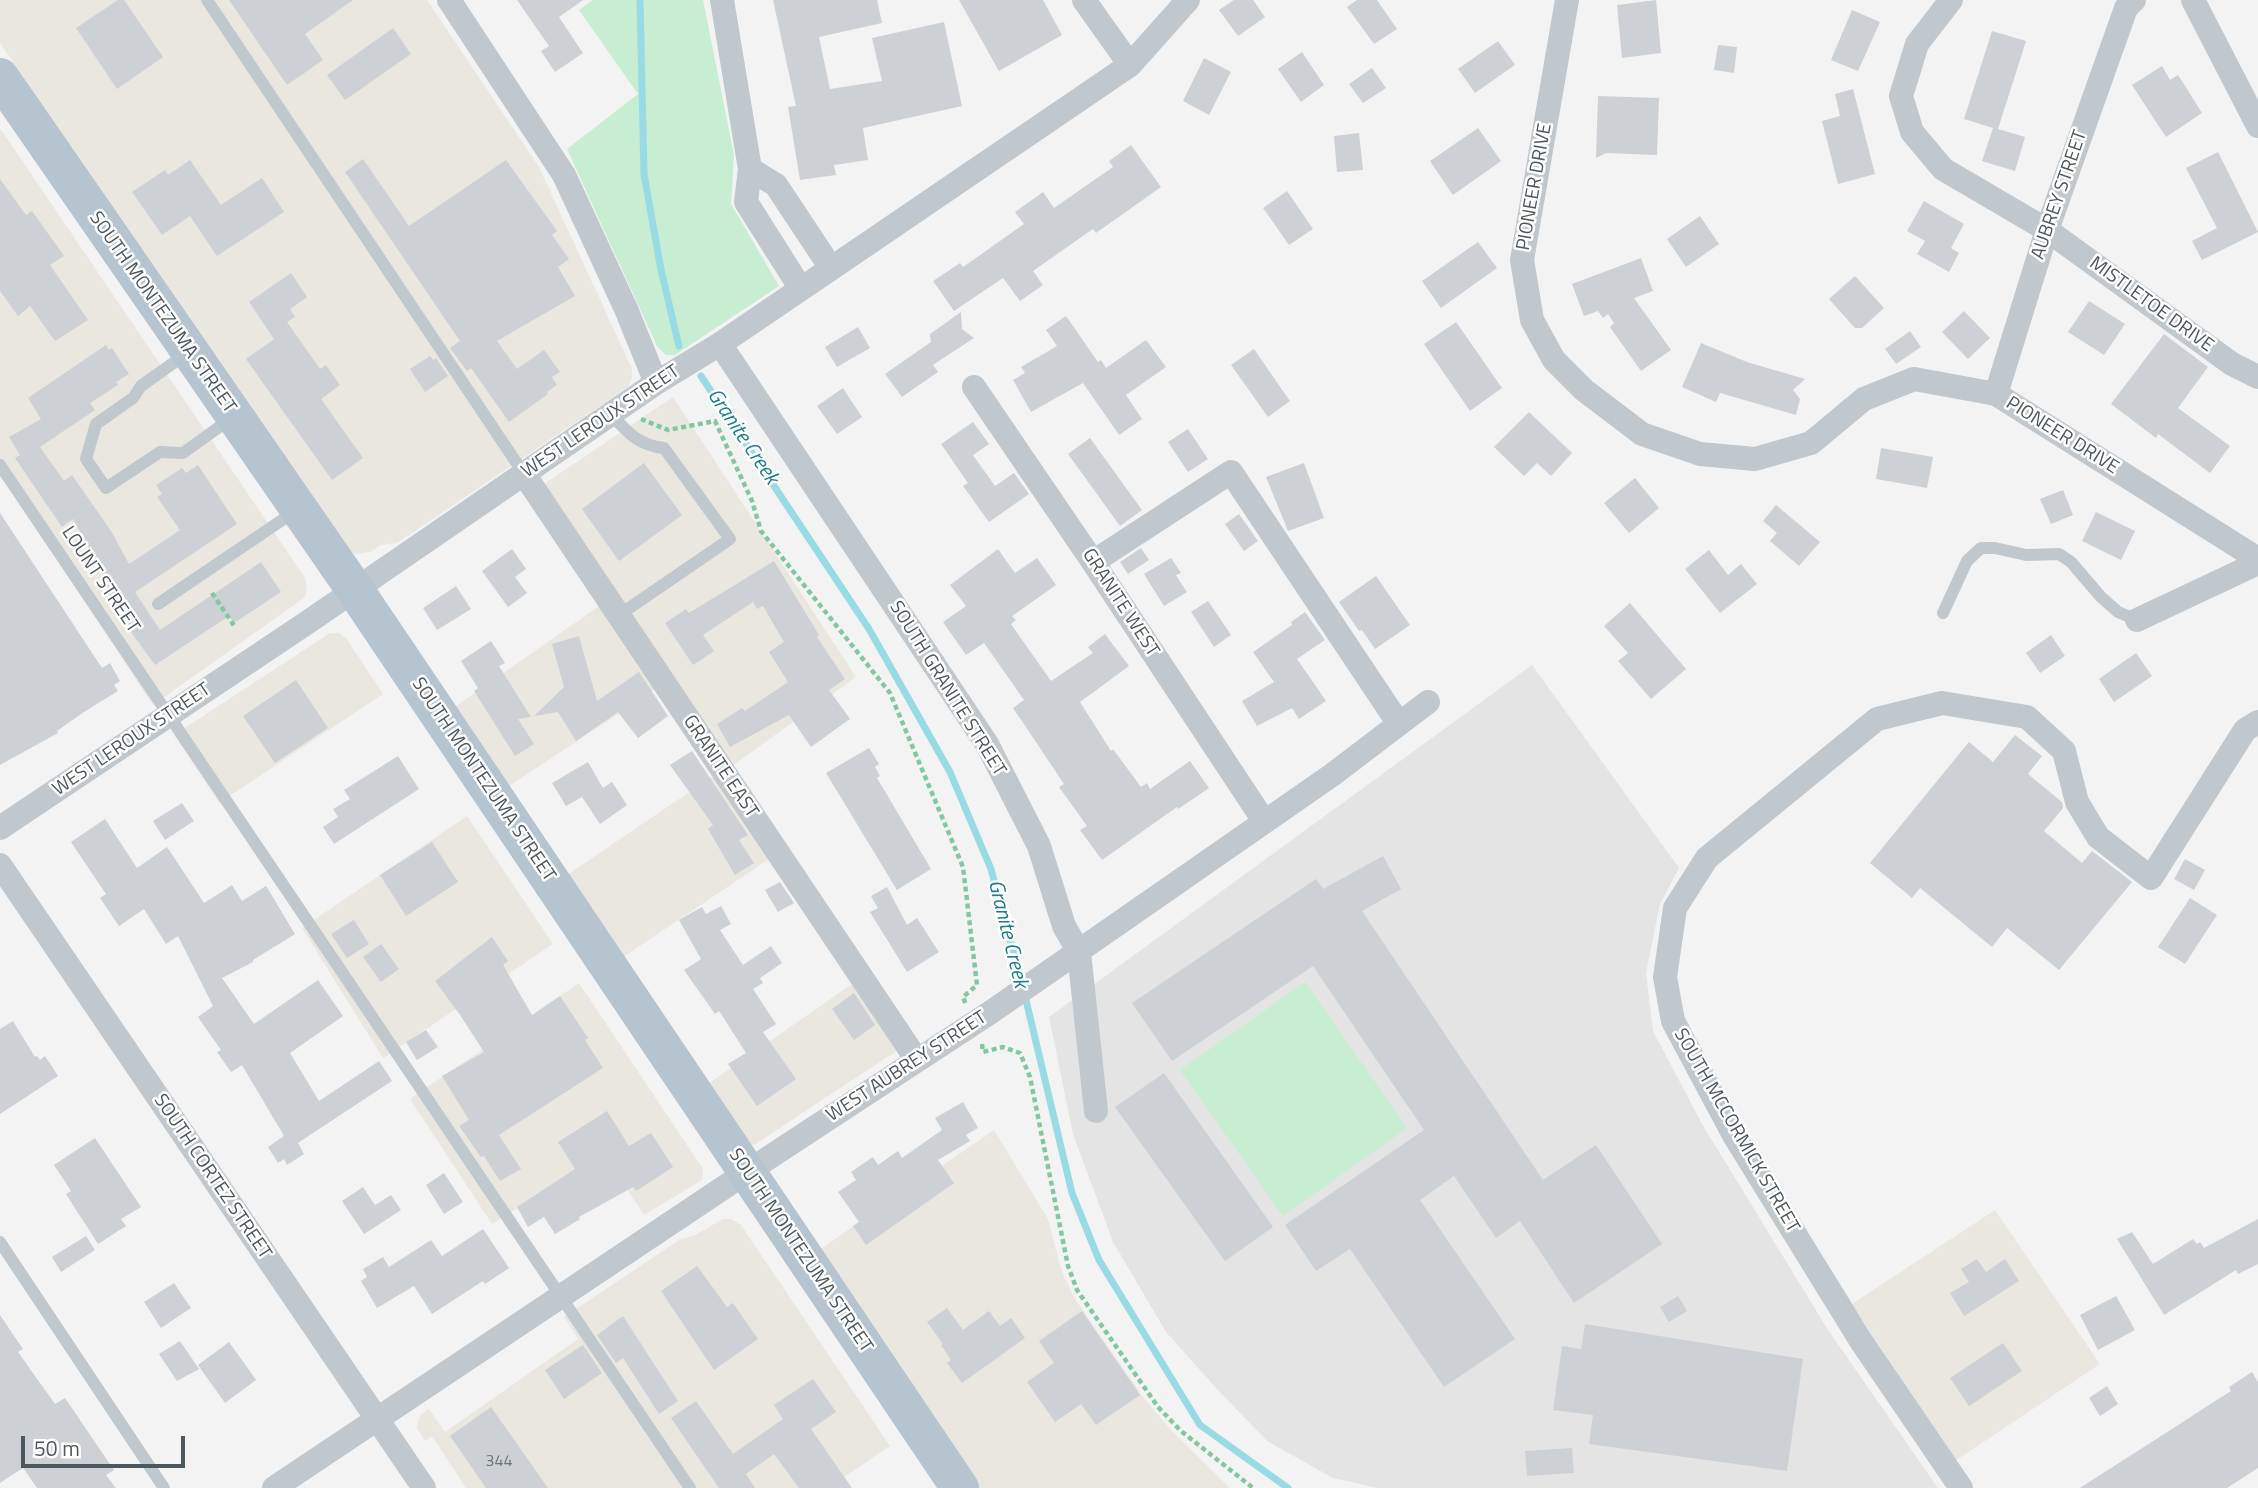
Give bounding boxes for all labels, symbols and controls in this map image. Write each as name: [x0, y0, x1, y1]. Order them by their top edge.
street label: PIONEER DRIVE: [1513, 122, 1557, 252]
street label: AUBREY STREET: [2027, 128, 2093, 262]
street label: SOUTH MONTEZUMA STREET: [84, 208, 240, 418]
street label: MISTLETOE DRIVE: [2085, 252, 2217, 358]
street label: WEST LEROUX STREET: [518, 361, 684, 483]
water label: Granite Creek: [701, 384, 783, 490]
street label: PIONEER DRIVE: [2002, 392, 2122, 480]
street label: LOUNT STREET: [56, 522, 144, 638]
street label: GRANITE WEST: [1077, 545, 1163, 661]
street label: SOUTH GRANITE STREET: [884, 597, 1010, 781]
street label: SOUTH MONTEZUMA STREET: [406, 674, 560, 886]
street label: WEST LEROUX STREET: [49, 679, 215, 801]
street label: GRANITE EAST: [677, 711, 763, 823]
water label: Granite Creek: [981, 877, 1033, 991]
street label: WEST AUBREY STREET: [823, 1007, 991, 1127]
street label: SOUTH MCCORMICK STREET: [1668, 1025, 1804, 1237]
street label: SOUTH CORTEZ STREET: [148, 1090, 276, 1264]
street label: SOUTH MONTEZUMA STREET: [723, 1145, 877, 1357]
scale bar: [24, 1422, 189, 1466]
text: 50 m: [34, 1432, 80, 1464]
house number: 344: [486, 1452, 512, 1472]

